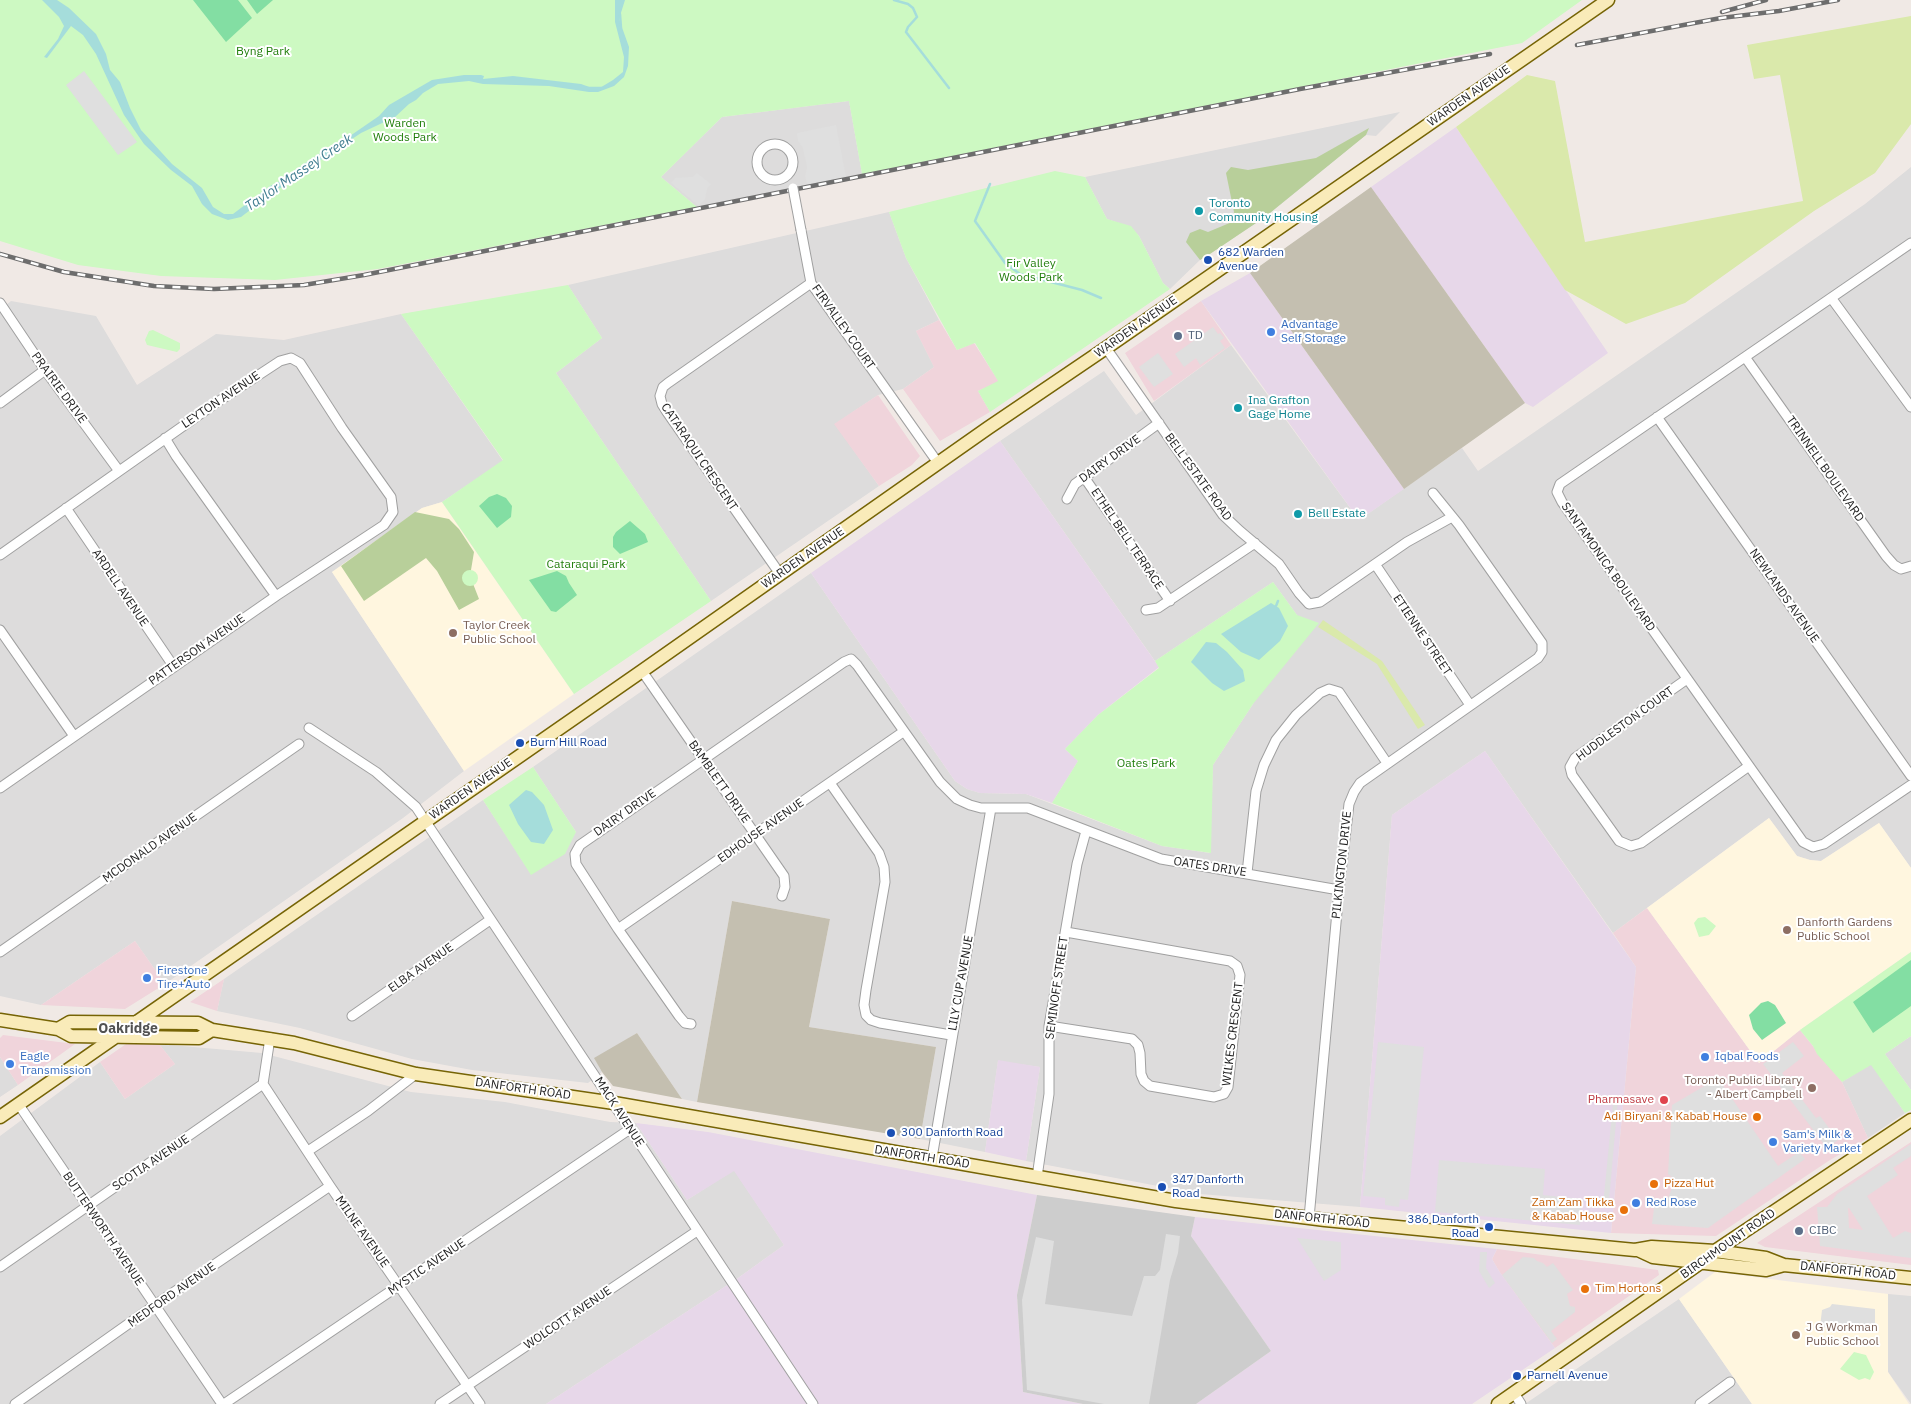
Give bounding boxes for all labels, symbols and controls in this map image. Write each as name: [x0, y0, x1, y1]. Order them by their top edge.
park label: Byng Park: [236, 45, 290, 59]
street label: WARDEN AVENUE: [1425, 62, 1513, 130]
park label: Warden Woods Park: [373, 117, 437, 145]
water label: Taylor Massey Creek: [242, 131, 356, 215]
place label: Toronto Community Housing: [1209, 197, 1318, 225]
marker: Toronto Community Housing: [1193, 205, 1205, 217]
place label: 682 Warden Avenue: [1218, 246, 1284, 274]
marker: 682 Warden Avenue: [1202, 254, 1214, 266]
park label: Fir Valley Woods Park: [999, 257, 1063, 285]
street label: FIRVALLEY COURT: [808, 282, 878, 372]
street label: WARDEN AVENUE: [1092, 293, 1180, 361]
place label: Advantage Self Storage: [1281, 318, 1346, 346]
marker: Advantage Self Storage: [1265, 326, 1277, 338]
place label: TD: [1188, 329, 1203, 343]
marker: TD: [1172, 330, 1184, 342]
street label: PRAIRIE DRIVE: [28, 350, 90, 426]
street label: LEYTON AVENUE: [179, 368, 263, 432]
place label: Ina Grafton Gage Home: [1248, 394, 1311, 422]
street label: CATARAQUI CRESCENT: [658, 401, 740, 513]
marker: Ina Grafton Gage Home: [1232, 402, 1244, 414]
street label: TRINNELL BOULEVARD: [1783, 413, 1867, 525]
street label: BELL ESTATE ROAD: [1161, 430, 1235, 524]
street label: DAIRY DRIVE: [1076, 432, 1144, 486]
street label: ETHEL BELL TERRACE: [1088, 486, 1166, 592]
street label: SANTAMONICA BOULEVARD: [1558, 500, 1658, 634]
place label: Bell Estate: [1308, 507, 1366, 521]
marker: Bell Estate: [1292, 508, 1304, 520]
street label: WARDEN AVENUE: [759, 524, 847, 592]
street label: NEWLANDS AVENUE: [1746, 546, 1822, 646]
street label: ARDELL AVENUE: [89, 547, 151, 629]
park label: Cataraqui Park: [546, 558, 626, 572]
street label: ETIENNE STREET: [1390, 592, 1454, 678]
street label: PATTERSON AVENUE: [146, 611, 248, 689]
place label: Taylor Creek Public School: [463, 619, 536, 647]
marker: Taylor Creek Public School: [447, 627, 459, 639]
street label: HUDDLESTON COURT: [1573, 684, 1677, 764]
place label: Burn Hill Road: [530, 736, 607, 750]
marker: Burn Hill Road: [514, 737, 526, 749]
street label: BAMBLETT DRIVE: [685, 738, 753, 826]
street label: WARDEN AVENUE: [427, 755, 515, 823]
park label: Oates Park: [1117, 757, 1175, 771]
street label: DAIRY DRIVE: [591, 786, 659, 840]
street label: EDHOUSE AVENUE: [715, 796, 807, 866]
street label: MCDONALD AVENUE: [100, 810, 200, 886]
street label: PILKINGTON DRIVE: [1329, 810, 1355, 920]
street label: OATES DRIVE: [1172, 854, 1248, 880]
place label: Danforth Gardens Public School: [1797, 916, 1892, 944]
marker: Danforth Gardens Public School: [1781, 924, 1793, 936]
street label: LILY CUP AVENUE: [946, 934, 976, 1032]
street label: SEMINOFF STREET: [1043, 936, 1071, 1040]
street label: ELBA AVENUE: [386, 940, 456, 996]
place label: Firestone Tire+Auto: [157, 964, 210, 992]
marker: Firestone Tire+Auto: [141, 972, 153, 984]
street label: WILKES CRESCENT: [1219, 981, 1247, 1087]
district label: Oakridge: [98, 1021, 158, 1037]
place label: Eagle Transmission: [20, 1050, 91, 1078]
place label: Iqbal Foods: [1715, 1050, 1779, 1064]
marker: Iqbal Foods: [1699, 1051, 1711, 1063]
marker: Eagle Transmission: [4, 1058, 16, 1070]
street label: MACK AVENUE: [591, 1074, 647, 1150]
place label: Toronto Public Library - Albert Campbell: [1684, 1074, 1802, 1102]
street label: DANFORTH ROAD: [474, 1075, 572, 1103]
marker: Toronto Public Library - Albert Campbell: [1806, 1082, 1818, 1094]
place label: Pharmasave: [1588, 1093, 1654, 1107]
marker: Pharmasave: [1658, 1094, 1670, 1106]
place label: Adi Biryani & Kabab House: [1604, 1110, 1747, 1124]
marker: Adi Biryani & Kabab House: [1751, 1111, 1763, 1123]
place label: 300 Danforth Road: [901, 1126, 1003, 1140]
marker: 300 Danforth Road: [885, 1127, 897, 1139]
place label: Sam's Milk & Variety Market: [1783, 1128, 1861, 1156]
street label: SCOTIA AVENUE: [110, 1132, 192, 1194]
marker: Sam's Milk & Variety Market: [1767, 1136, 1779, 1148]
street label: DANFORTH ROAD: [873, 1142, 971, 1172]
street label: BUTTERWORTH AVENUE: [59, 1169, 147, 1289]
place label: 347 Danforth Road: [1172, 1173, 1244, 1201]
place label: Pizza Hut: [1664, 1177, 1714, 1191]
marker: Pizza Hut: [1648, 1178, 1660, 1190]
marker: 347 Danforth Road: [1156, 1181, 1168, 1193]
street label: MILNE AVENUE: [332, 1193, 392, 1271]
place label: Zam Zam Tikka & Kabab House: [1531, 1196, 1614, 1224]
place label: Red Rose: [1646, 1196, 1697, 1210]
marker: Red Rose: [1630, 1197, 1642, 1209]
marker: Zam Zam Tikka & Kabab House: [1618, 1204, 1630, 1216]
street label: BIRCHMOUNT ROAD: [1678, 1206, 1778, 1282]
street label: DANFORTH ROAD: [1273, 1207, 1371, 1231]
place label: 386 Danforth Road: [1407, 1213, 1479, 1241]
marker: 386 Danforth Road: [1483, 1221, 1495, 1233]
place label: CIBC: [1809, 1224, 1837, 1238]
marker: CIBC: [1793, 1225, 1805, 1237]
street label: MYSTIC AVENUE: [386, 1236, 468, 1298]
street label: MEDFORD AVENUE: [125, 1259, 219, 1331]
street label: DANFORTH ROAD: [1799, 1259, 1897, 1283]
place label: Tim Hortons: [1595, 1282, 1661, 1296]
street label: WOLCOTT AVENUE: [522, 1283, 614, 1353]
marker: Tim Hortons: [1579, 1283, 1591, 1295]
place label: J G Workman Public School: [1806, 1321, 1879, 1349]
marker: J G Workman Public School: [1790, 1329, 1802, 1341]
place label: Parnell Avenue: [1527, 1369, 1608, 1383]
marker: Parnell Avenue: [1511, 1370, 1523, 1382]

